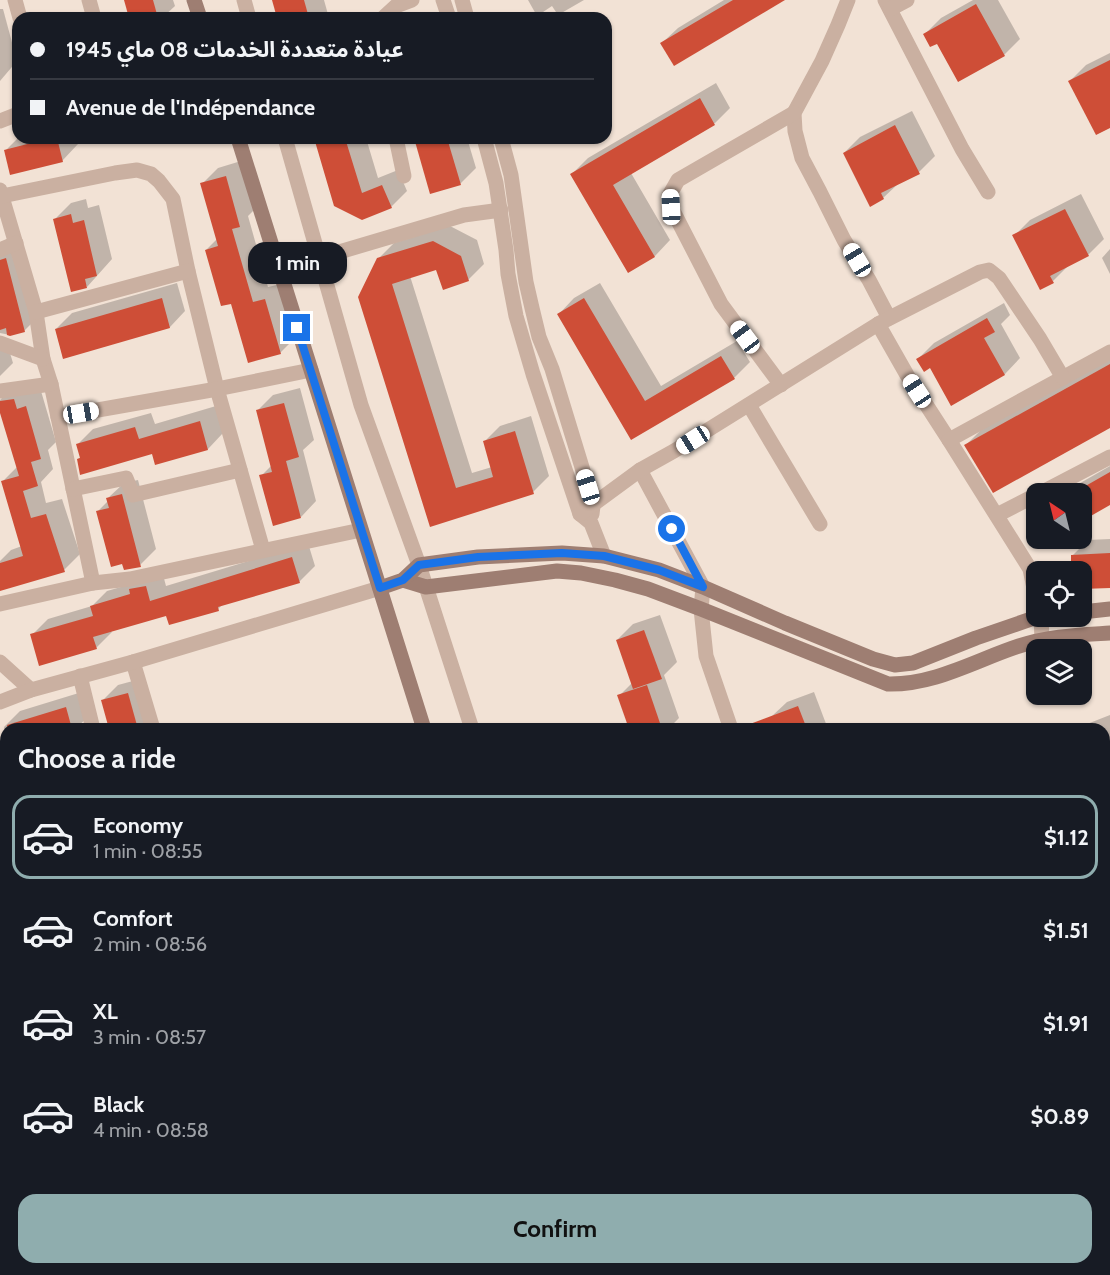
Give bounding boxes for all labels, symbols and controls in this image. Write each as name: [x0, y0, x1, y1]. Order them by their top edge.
text: عيادة متعددة الخدمات 08 ماي 1945: [66, 36, 403, 63]
text: Avenue de l'Indépendance: [66, 94, 315, 121]
car: [661, 189, 681, 225]
car: [840, 240, 874, 280]
callout: 1 min: [248, 241, 346, 283]
text: 1 min: [275, 251, 320, 275]
route end: [283, 314, 310, 341]
car: [727, 317, 763, 357]
car: [900, 371, 934, 411]
car: [62, 401, 100, 425]
car: [673, 423, 713, 457]
car: [574, 467, 602, 507]
north arrow: [1026, 483, 1092, 549]
map controls: [1026, 483, 1092, 705]
route start: [658, 515, 685, 542]
button: locate: [1026, 561, 1092, 627]
button: layers: [1026, 639, 1092, 705]
text: Choose a ride: [18, 742, 176, 775]
icon: car: [21, 810, 75, 864]
text: Economy: [93, 812, 183, 839]
text: $1.12: [1044, 824, 1089, 851]
text: 1 min · 08:55: [93, 839, 203, 863]
icon: car: [21, 903, 75, 957]
text: Comfort: [93, 905, 172, 932]
text: $1.51: [1043, 917, 1089, 944]
text: 2 min · 08:56: [93, 932, 207, 956]
icon: car: [21, 996, 75, 1050]
text: XL: [93, 998, 118, 1025]
text: $1.91: [1043, 1010, 1089, 1037]
text: 3 min · 08:57: [93, 1025, 206, 1049]
icon: car: [21, 1089, 75, 1143]
text: Black: [93, 1091, 144, 1118]
text: $0.89: [1030, 1103, 1089, 1130]
text: 4 min · 08:58: [93, 1118, 209, 1142]
button: Confirm: [18, 1194, 1092, 1263]

